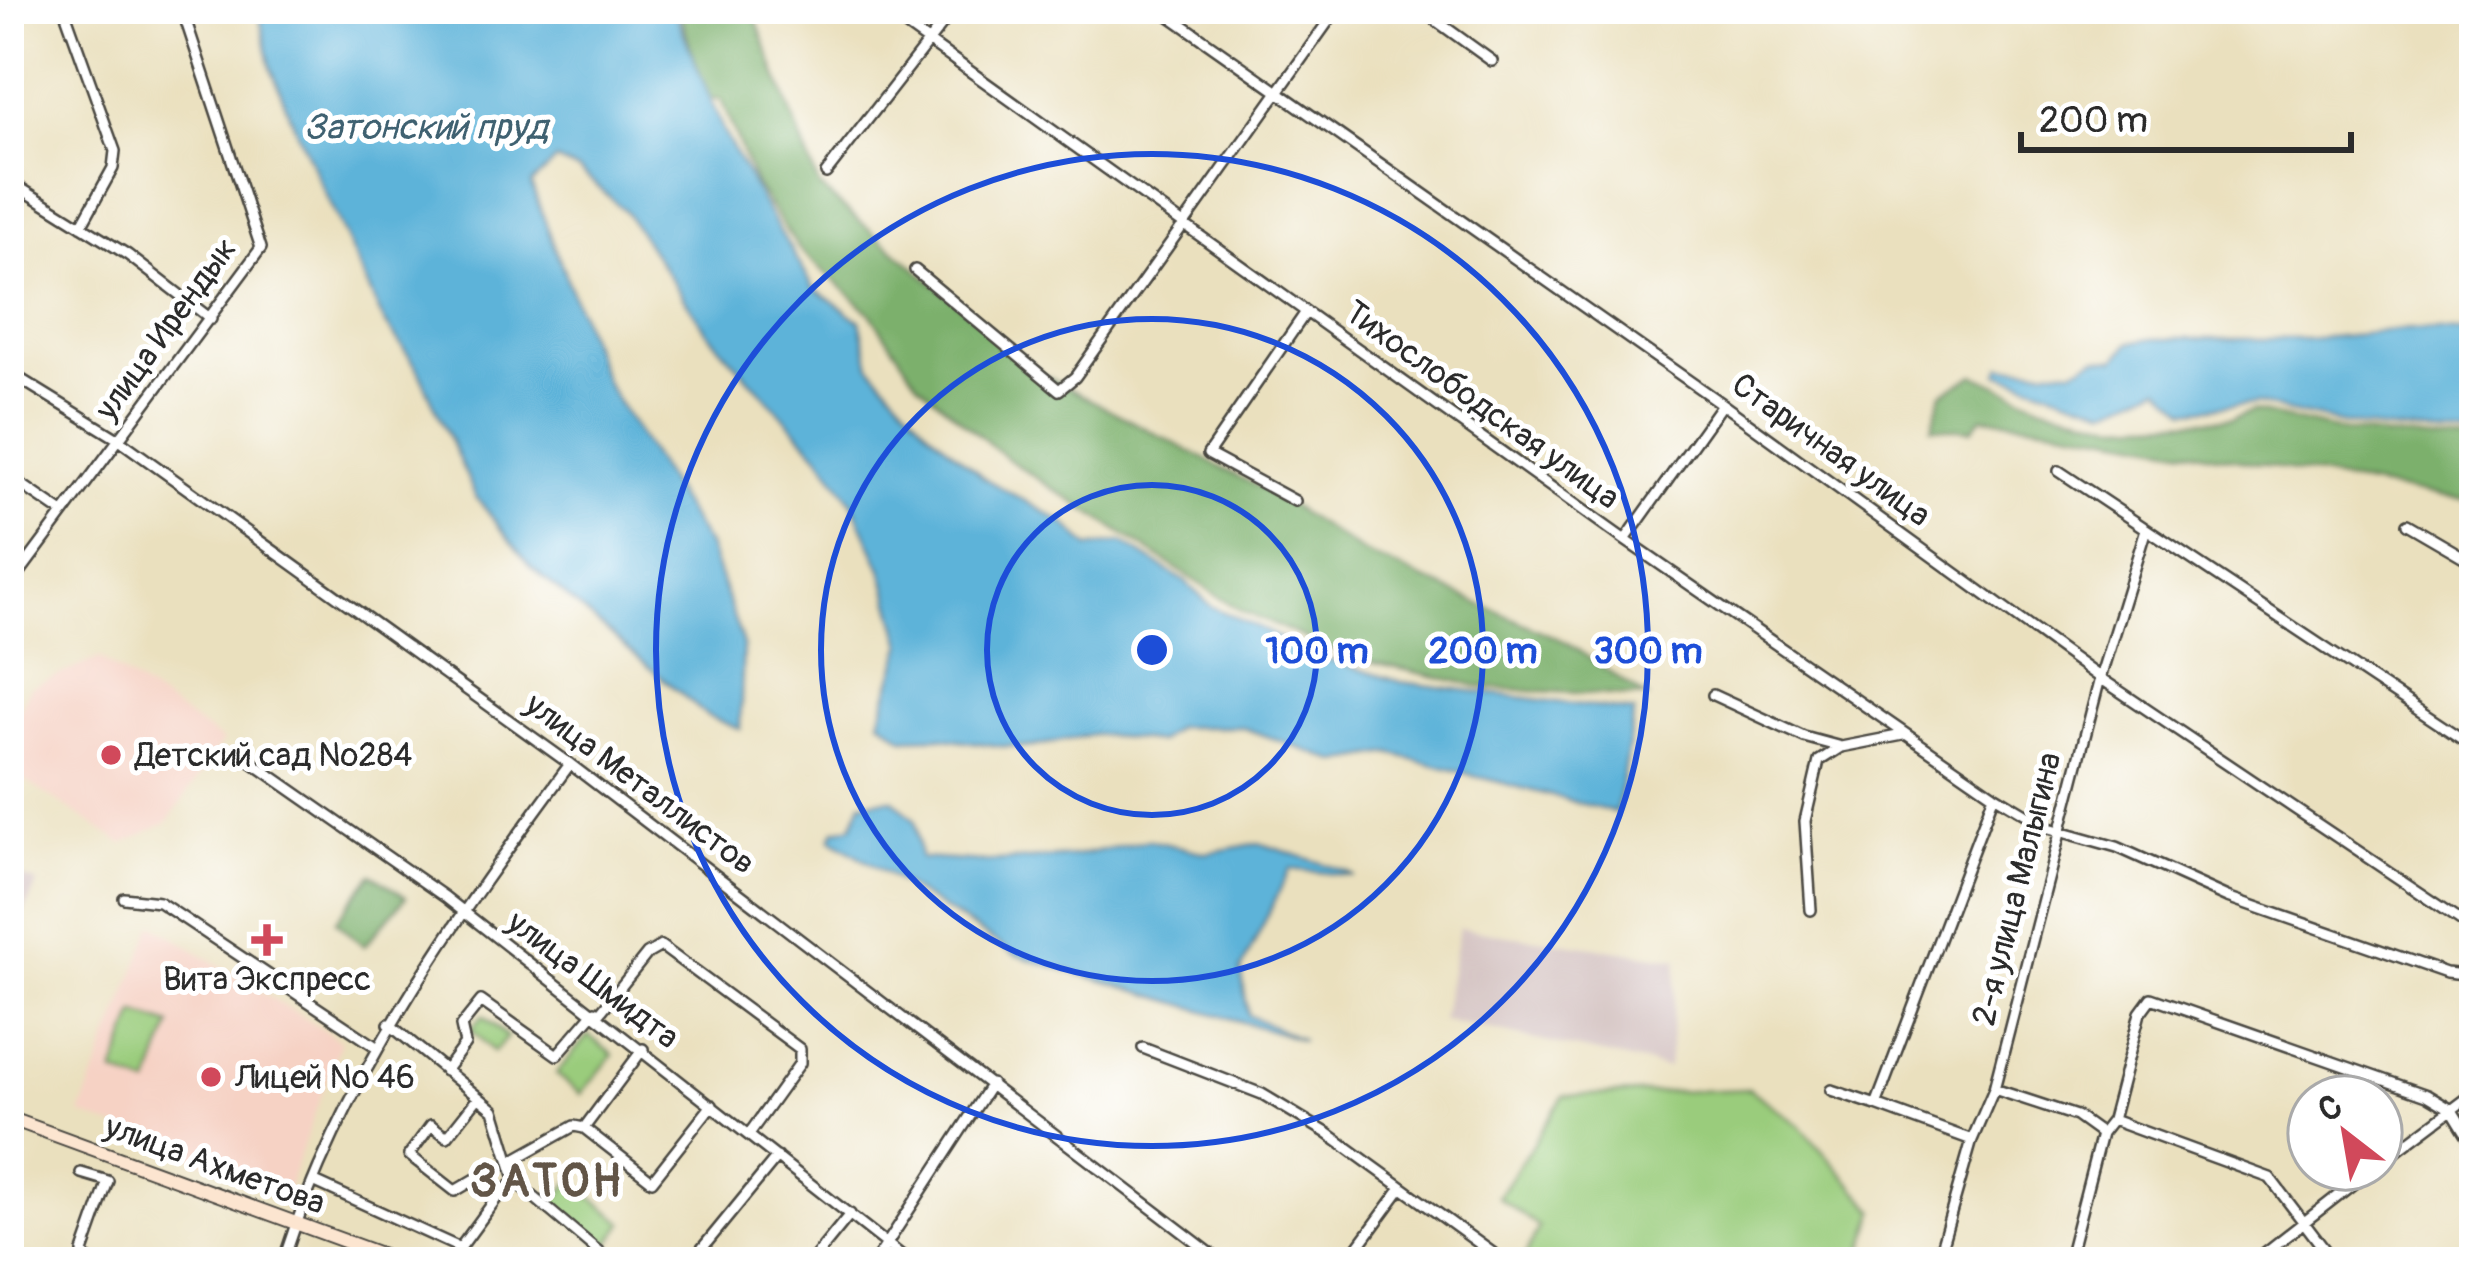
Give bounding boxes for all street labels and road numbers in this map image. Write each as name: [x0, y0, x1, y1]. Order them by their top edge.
street label: улица Ирендык: [85, 230, 246, 429]
street label: Тихослободская улица: [1337, 292, 1627, 518]
street label: Старичная улица: [1724, 364, 1938, 536]
street label: улица Металлистов: [516, 684, 763, 884]
street label: 2-я улица Малыгина: [1963, 748, 2071, 1030]
street label: улица Шмидта: [498, 902, 687, 1058]
street label: улица Ахметова: [98, 1106, 331, 1224]

